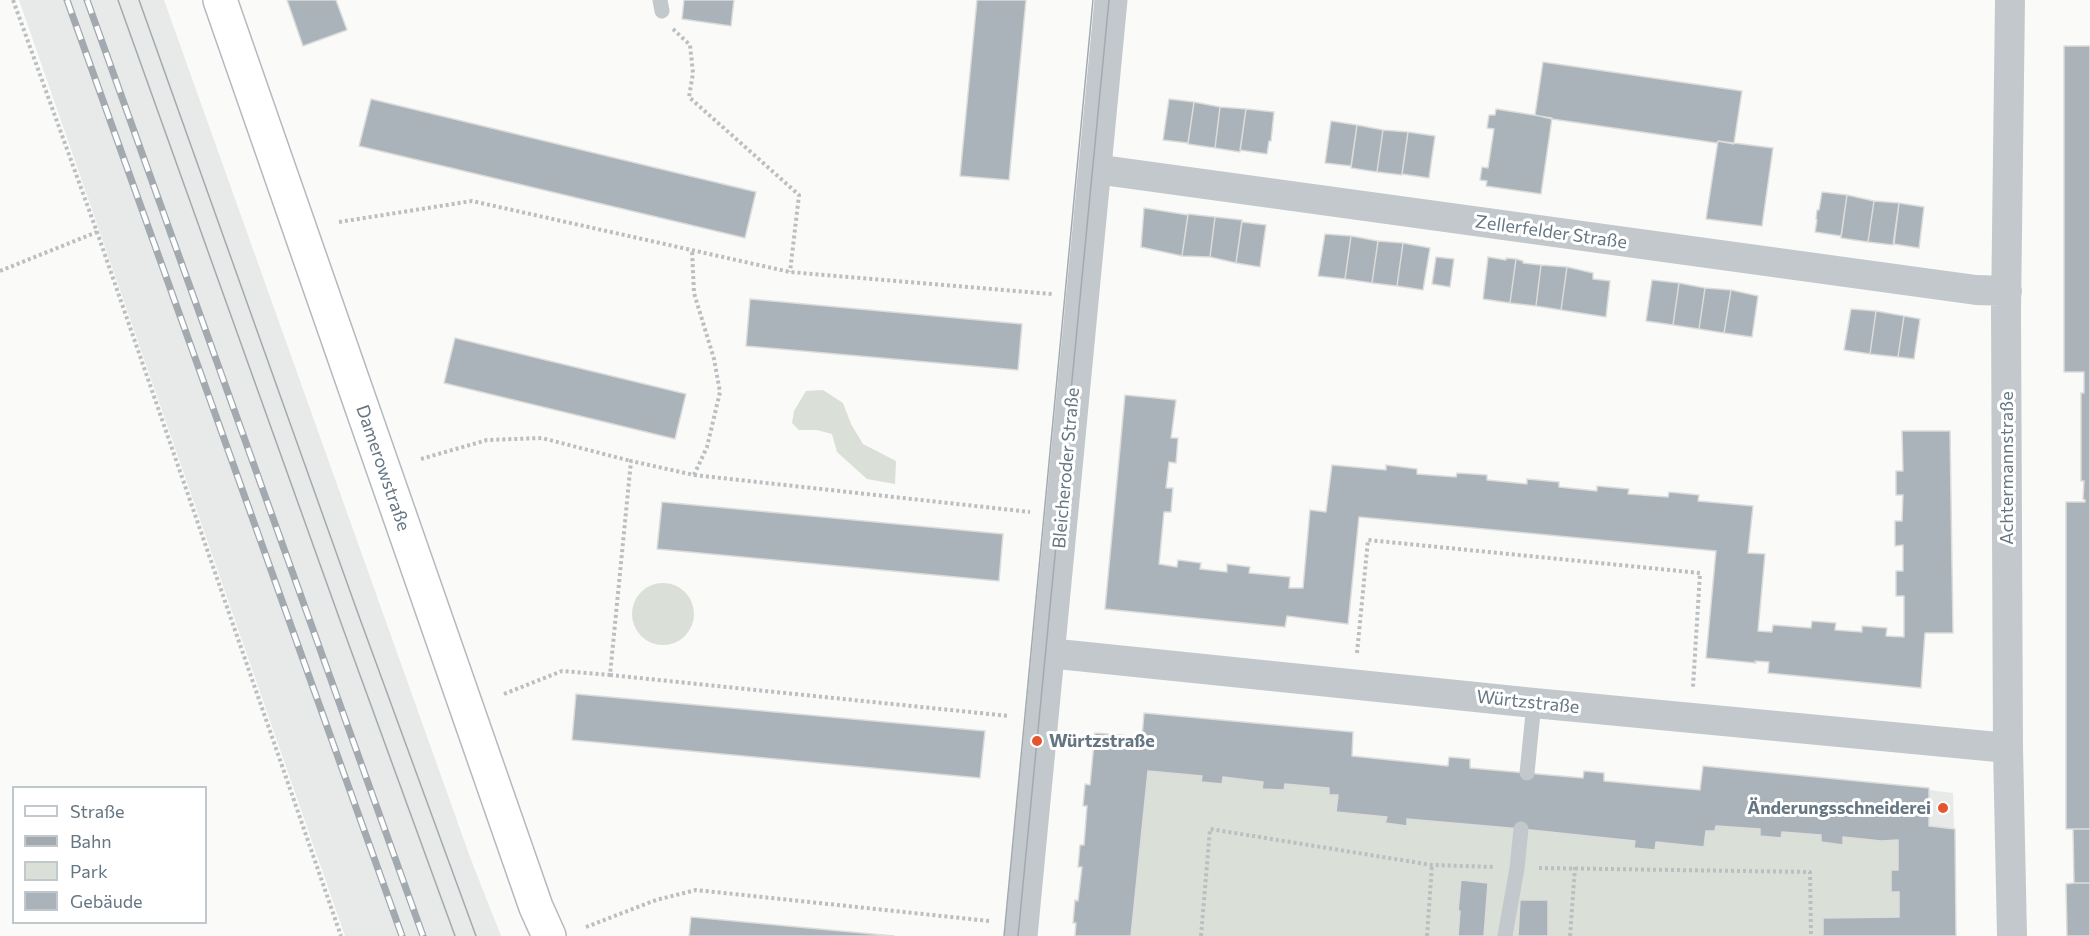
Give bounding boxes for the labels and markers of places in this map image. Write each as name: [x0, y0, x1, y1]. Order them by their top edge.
place label: Würtzstraße: [1049, 730, 1155, 752]
marker: Würtzstraße: [1030, 734, 1044, 748]
place label: Änderungsschneiderei: [1747, 797, 1931, 819]
marker: Änderungsschneiderei: [1936, 801, 1950, 815]

